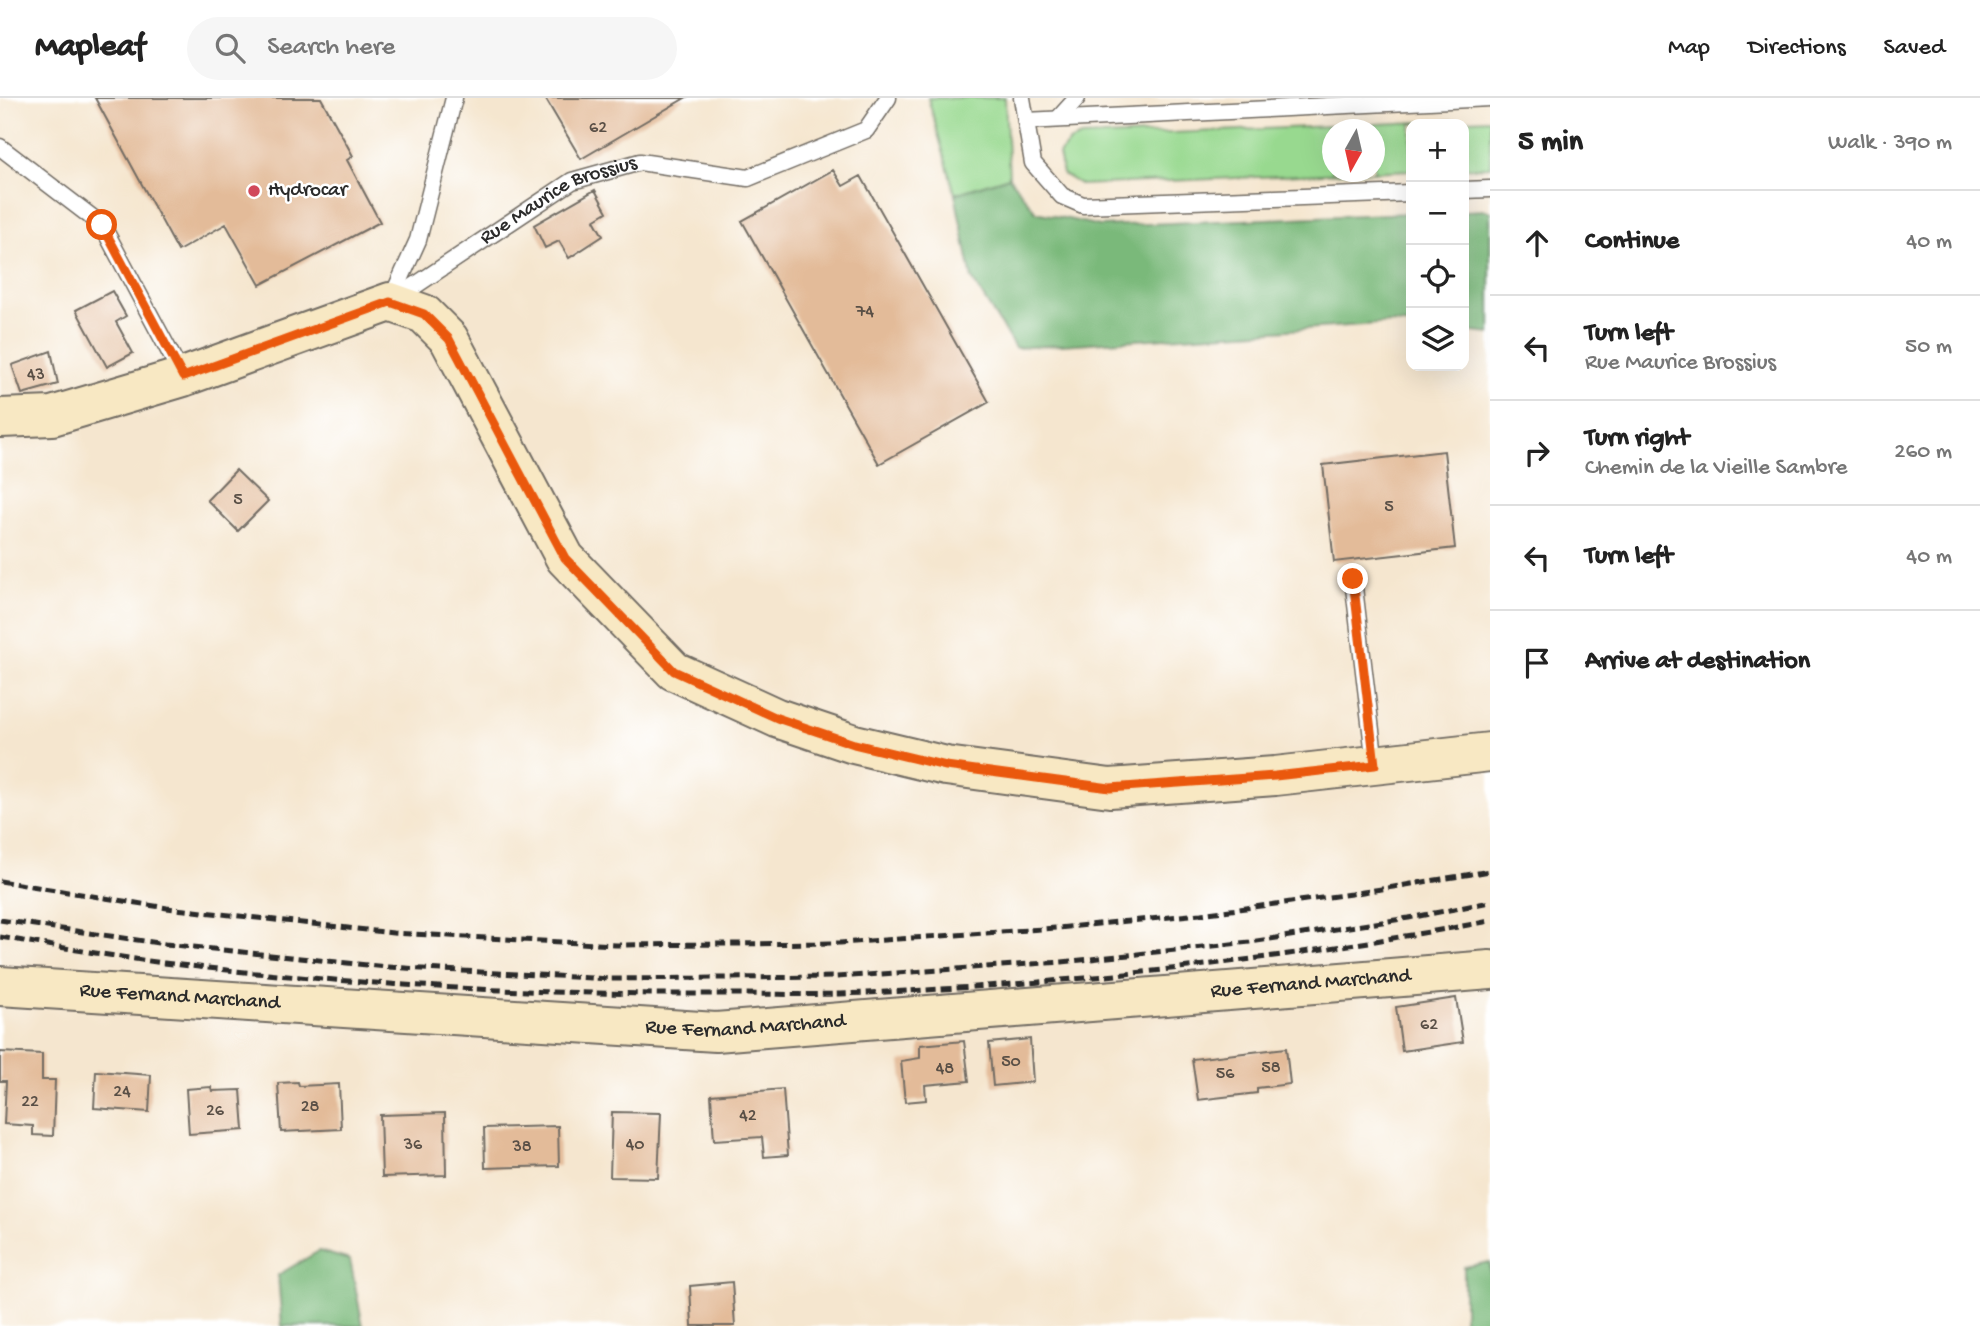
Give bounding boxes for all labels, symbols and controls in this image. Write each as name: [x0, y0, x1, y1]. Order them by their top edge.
search box: [187, 17, 677, 80]
text: Mapleaf: [35, 29, 145, 67]
icon: search: [211, 29, 249, 67]
text: Search here: [267, 33, 395, 64]
text: Map: [1668, 34, 1710, 63]
text: Directions: [1748, 34, 1846, 63]
text: Saved: [1884, 34, 1945, 63]
house number: 62: [589, 118, 607, 139]
north arrow: [1322, 119, 1385, 182]
map controls: [1406, 119, 1469, 371]
button: +: [1406, 119, 1469, 182]
text: 5 min: [1518, 126, 1583, 161]
text: Walk · 390 m: [1828, 130, 1952, 157]
street label: Rue Maurice Brossius: [476, 151, 641, 251]
place label: Hydrocar: [268, 179, 349, 204]
button: −: [1406, 182, 1469, 245]
marker: Hydrocar: [246, 183, 262, 199]
route start: [86, 209, 117, 240]
icon: ahead: [1518, 224, 1556, 262]
text: Continue: [1585, 227, 1679, 258]
text: 40 m: [1906, 229, 1952, 256]
button: locate: [1406, 245, 1469, 308]
house number: 74: [855, 302, 874, 323]
button: layers: [1406, 308, 1469, 371]
text: Turn left: [1585, 319, 1673, 350]
icon: left: [1518, 329, 1556, 367]
text: 50 m: [1905, 334, 1952, 361]
text: Rue Maurice Brossius: [1585, 350, 1776, 377]
house number: 43: [27, 365, 45, 386]
text: Turn right: [1585, 424, 1689, 455]
icon: right: [1518, 434, 1556, 472]
text: 260 m: [1894, 439, 1952, 466]
text: Chemin de la Vieille Sambre: [1585, 455, 1847, 482]
house number: 5: [233, 490, 243, 511]
house number: 5: [1384, 497, 1394, 518]
icon: left: [1518, 539, 1556, 577]
text: Turn left: [1585, 542, 1673, 573]
text: 40 m: [1906, 544, 1952, 571]
route end: [1337, 563, 1368, 594]
icon: arrive: [1518, 644, 1556, 682]
text: Arrive at destination: [1585, 647, 1810, 678]
street label: Rue Fernand Marchand: [1210, 964, 1413, 1005]
street label: Rue Fernand Marchand: [79, 979, 282, 1017]
street label: Rue Fernand Marchand: [644, 1009, 848, 1045]
house number: 62: [1420, 1015, 1438, 1036]
house number: 50: [1001, 1052, 1021, 1073]
house number: 58: [1261, 1058, 1281, 1079]
house number: 48: [936, 1059, 954, 1080]
house number: 56: [1216, 1064, 1235, 1085]
house number: 24: [113, 1082, 131, 1103]
house number: 22: [21, 1092, 39, 1113]
house number: 28: [301, 1097, 319, 1118]
house number: 26: [206, 1101, 225, 1122]
house number: 42: [739, 1106, 757, 1127]
house number: 36: [403, 1135, 423, 1156]
house number: 40: [626, 1135, 644, 1156]
house number: 38: [511, 1137, 532, 1158]

